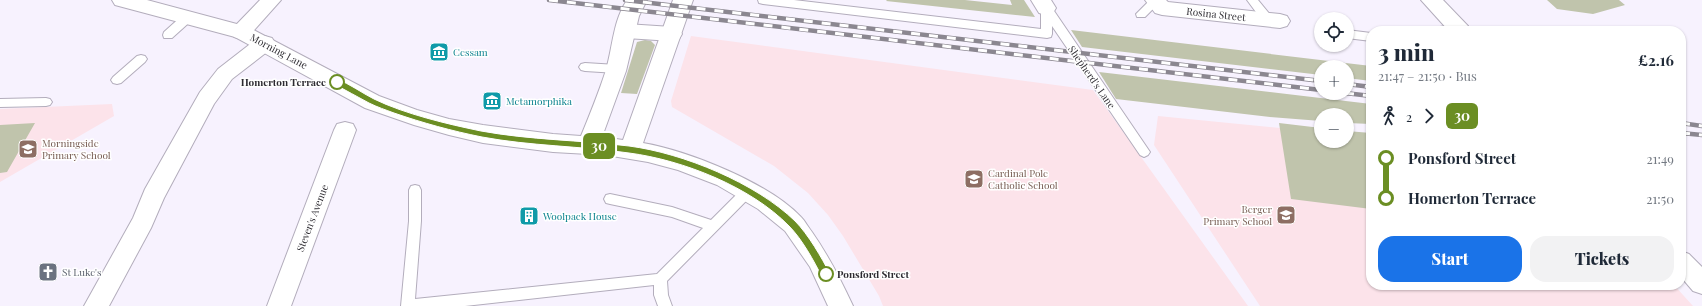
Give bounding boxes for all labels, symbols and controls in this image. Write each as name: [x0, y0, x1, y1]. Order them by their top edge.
street label: Rosina Street: [1186, 4, 1247, 24]
map controls: [1314, 12, 1354, 148]
button: locate: [1314, 12, 1354, 52]
street label: Morning Lane: [248, 30, 310, 72]
text: 3 min: [1378, 37, 1435, 67]
museum icon: Cessam: [428, 41, 450, 63]
street label: Shepherd's Lane: [1065, 43, 1119, 111]
place label: Cessam: [453, 45, 488, 59]
text: £2.16: [1638, 50, 1674, 70]
button: +: [1314, 60, 1354, 100]
text: 21:47 – 21:50 · Bus: [1378, 67, 1477, 84]
marker: Homerton Terrace: [329, 74, 345, 90]
place label: Homerton Terrace: [241, 75, 326, 89]
museum icon: Metamorphika: [481, 90, 503, 112]
place label: Metamorphika: [506, 94, 572, 108]
icon: walk: [1378, 105, 1400, 127]
icon: forward: [1418, 105, 1440, 127]
text: 30: [1454, 106, 1470, 125]
button: −: [1314, 108, 1354, 148]
text: 2: [1406, 108, 1412, 125]
line badge: 30: [581, 133, 617, 159]
place label: Morningside Primary School: [42, 136, 111, 162]
text: 30: [591, 136, 607, 155]
school or university icon: Morningside Primary School: [17, 138, 39, 160]
text: Ponsford Street: [1408, 148, 1516, 168]
text: 21:49: [1646, 150, 1674, 167]
place label: Cardinal Pole Catholic School: [988, 166, 1058, 192]
school or university icon: Cardinal Pole Catholic School: [963, 168, 985, 190]
street label: Steven's Avenue: [293, 182, 331, 254]
text: Homerton Terrace: [1408, 188, 1536, 208]
text: 21:50: [1646, 190, 1674, 207]
place label: Berger Primary School: [1203, 202, 1273, 228]
school or university icon: Berger Primary School: [1275, 204, 1297, 226]
building icon: Woolpack House: [518, 205, 540, 227]
place label: Woolpack House: [542, 209, 617, 223]
button: Start: [1378, 236, 1522, 282]
button: Tickets: [1530, 236, 1674, 282]
church icon: St Luke's: [37, 261, 59, 283]
place label: St Luke's: [62, 265, 101, 279]
marker: Ponsford Street: [818, 266, 834, 282]
place label: Ponsford Street: [837, 267, 909, 281]

